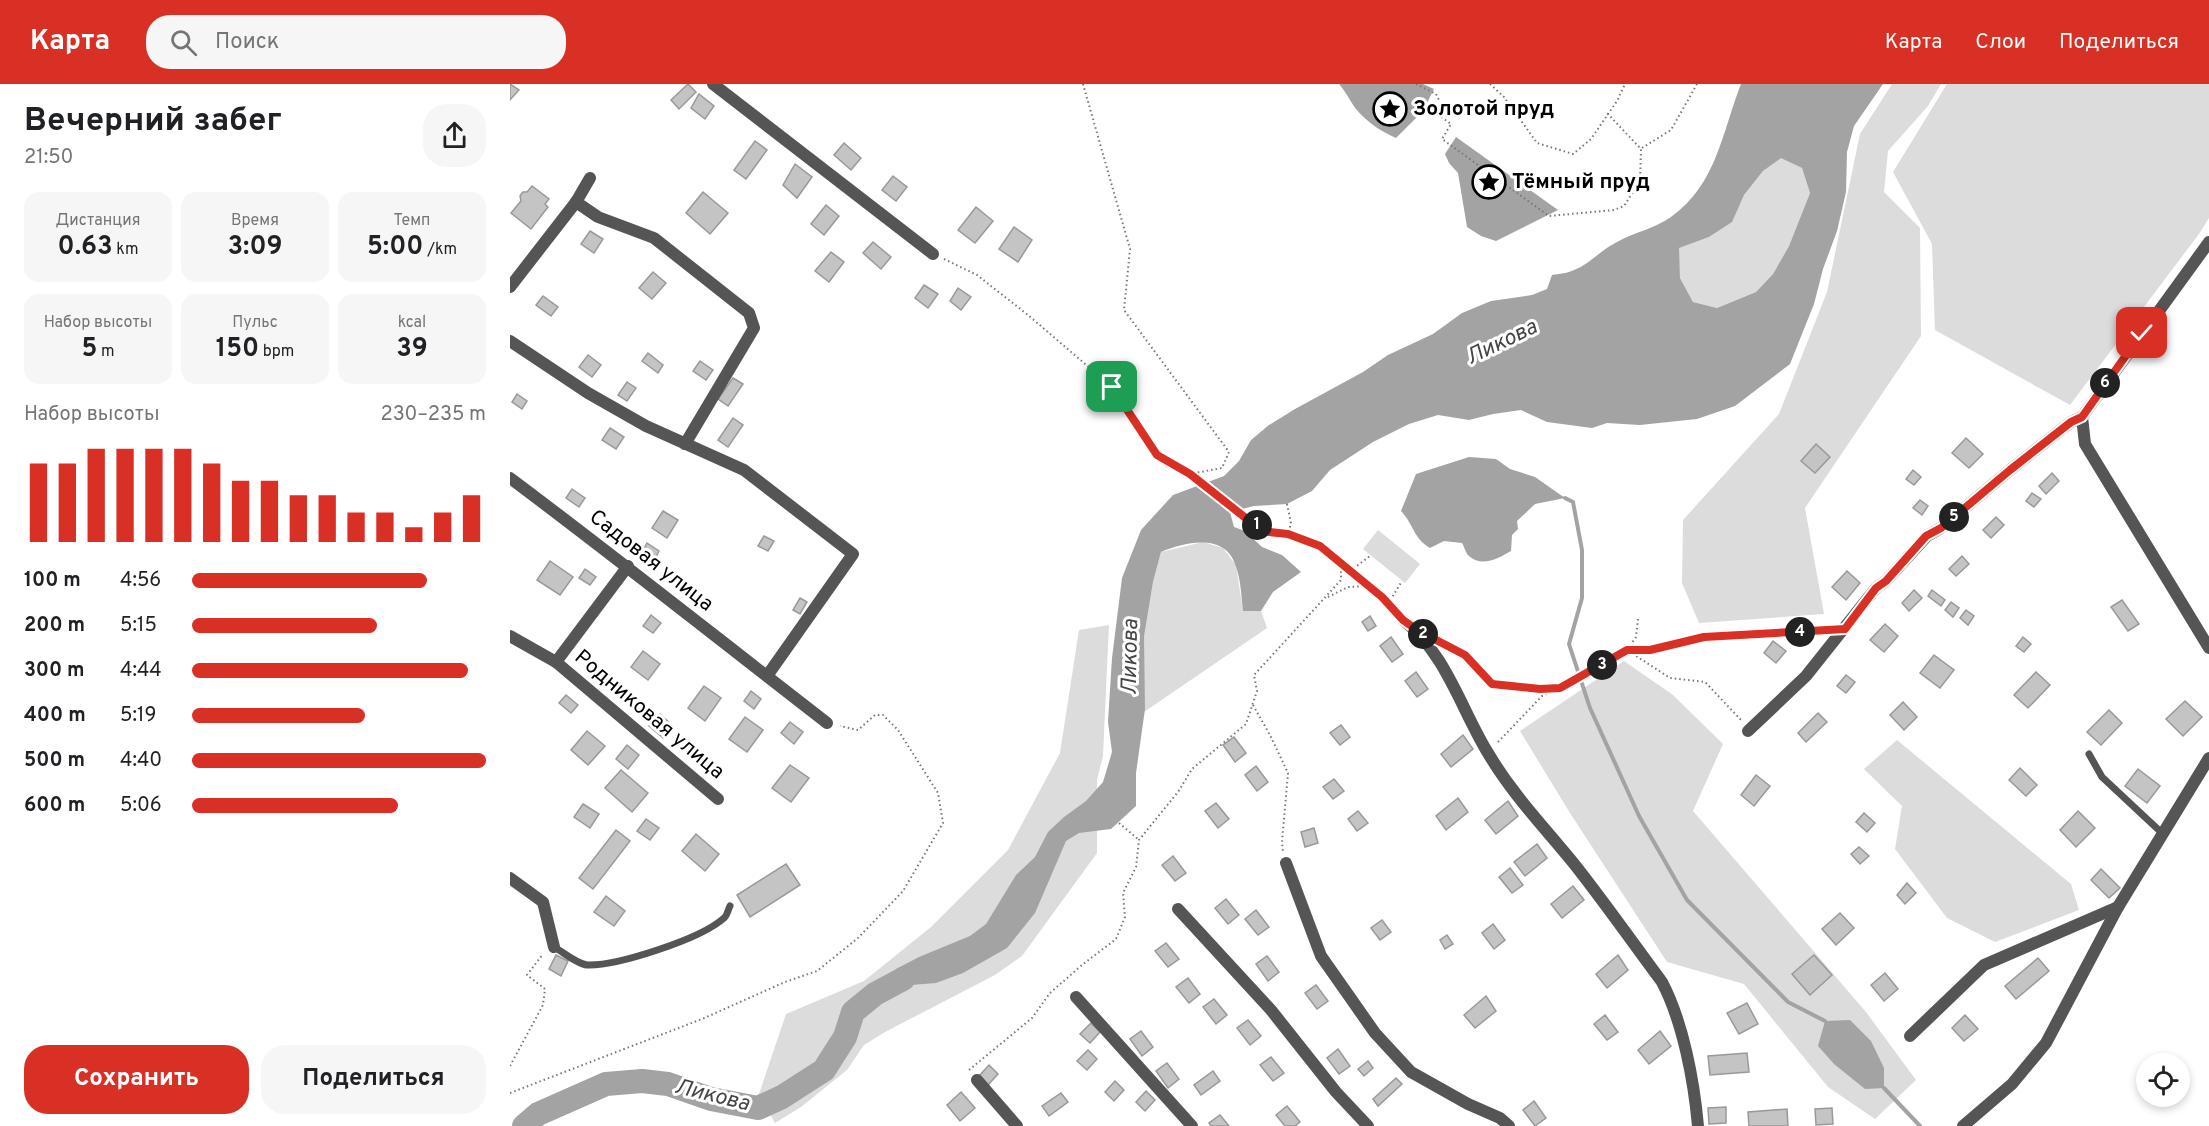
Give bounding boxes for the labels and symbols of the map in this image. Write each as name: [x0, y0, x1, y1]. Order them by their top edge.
place icon: Золотой пруд: [1372, 91, 1408, 127]
place label: Золотой пруд: [1413, 96, 1554, 123]
place icon: Тёмный пруд: [1471, 164, 1507, 200]
place label: Тёмный пруд: [1512, 169, 1650, 196]
pin: [2116, 307, 2167, 358]
water label: Ликова: [1462, 314, 1543, 372]
pin: [1086, 361, 1137, 412]
pin: 6: [2090, 368, 2120, 398]
pin: 5: [1939, 502, 1969, 532]
street label: Садовая улица: [583, 504, 719, 618]
pin: 1: [1242, 510, 1272, 540]
pin: 4: [1785, 617, 1815, 647]
water label: Ликова: [1117, 618, 1145, 695]
pin: 2: [1408, 619, 1438, 649]
street label: Родниковая улица: [568, 644, 730, 786]
pin: 3: [1587, 650, 1617, 680]
water label: Ликова: [672, 1074, 753, 1118]

